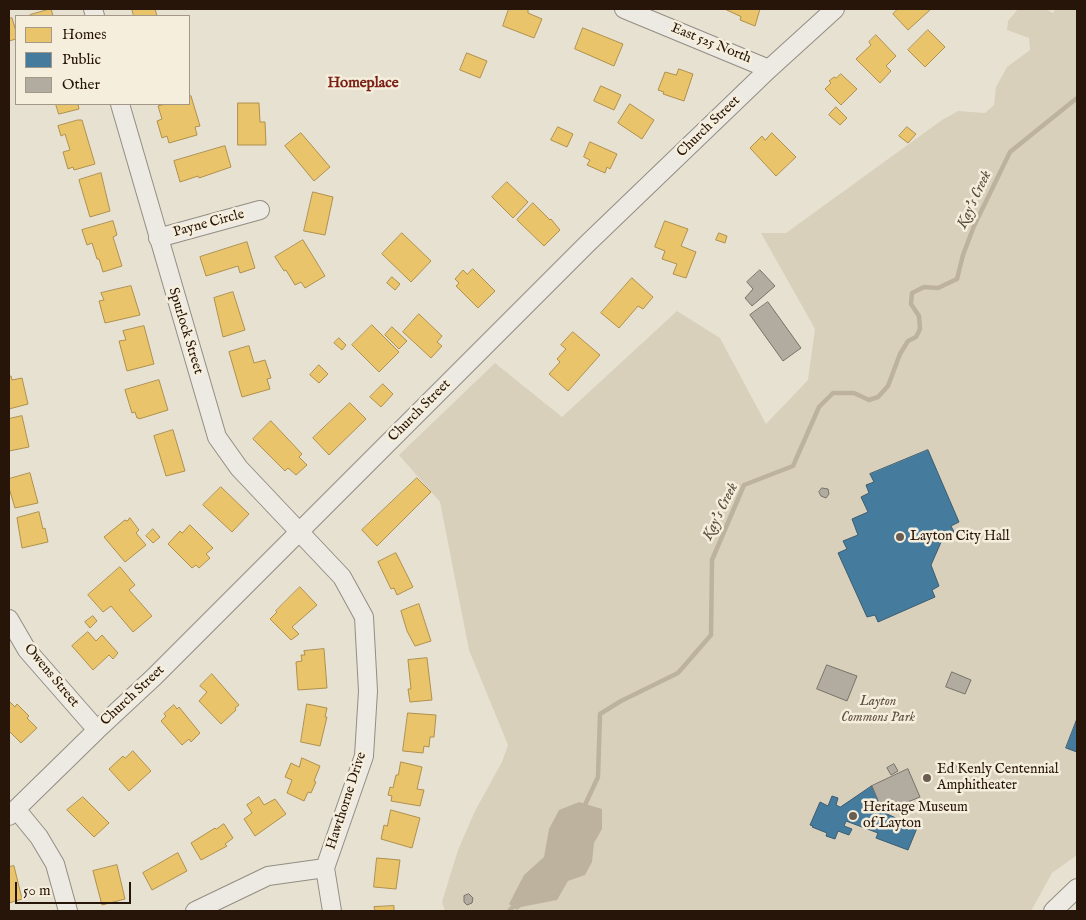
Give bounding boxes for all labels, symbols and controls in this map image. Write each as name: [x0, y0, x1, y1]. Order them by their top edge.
legend: [15, 15, 190, 105]
street label: East 525 North: [669, 20, 753, 68]
text: Homes: [62, 25, 106, 44]
text: Public: [62, 50, 101, 69]
text: Other: [62, 75, 100, 94]
district label: Homeplace: [327, 75, 399, 93]
street label: Church Street: [674, 93, 744, 161]
water label: Kay's Creek: [954, 168, 996, 232]
street label: Payne Circle: [172, 206, 246, 242]
street label: Spurlock Street: [164, 286, 206, 376]
street label: Church Street: [385, 376, 455, 446]
water label: Kay's Creek: [699, 480, 743, 544]
place label: Layton City Hall: [910, 529, 1010, 545]
marker: Layton City Hall: [894, 531, 906, 543]
street label: Owens Street: [20, 641, 82, 711]
street label: Church Street: [98, 662, 168, 730]
park label: Layton Commons Park: [841, 694, 915, 726]
street label: Hawthorne Drive: [323, 750, 371, 852]
place label: Ed Kenly Centennial Amphitheater: [937, 762, 1058, 794]
marker: Ed Kenly Centennial Amphitheater: [921, 772, 933, 784]
place label: Heritage Museum of Layton: [863, 800, 968, 832]
marker: Heritage Museum of Layton: [847, 810, 859, 822]
scale bar: [18, 872, 134, 904]
text: 50 m: [23, 881, 51, 900]

